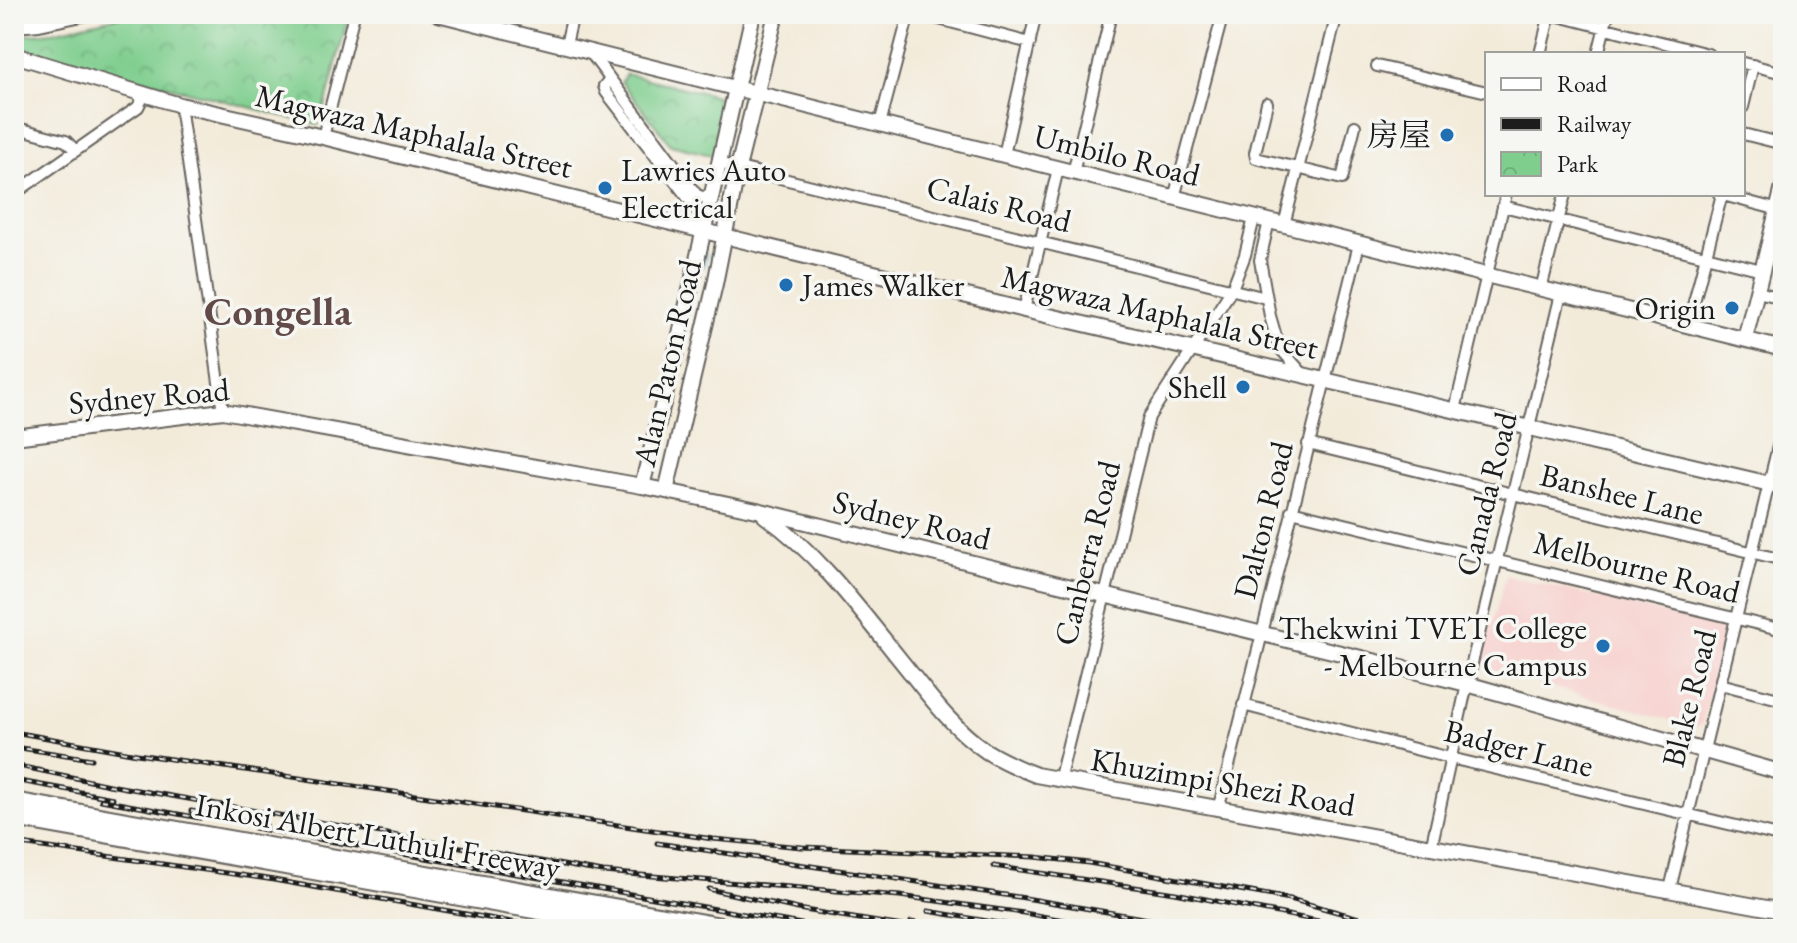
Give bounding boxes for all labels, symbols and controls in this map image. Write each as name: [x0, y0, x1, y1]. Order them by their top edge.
legend: [1485, 52, 1745, 196]
text: Road: [1557, 68, 1608, 99]
street label: Magwaza Maphalala Street: [252, 74, 576, 188]
text: Railway: [1557, 108, 1632, 139]
street label: Umbilo Road: [1030, 114, 1205, 196]
place label: 房屋: [1367, 114, 1431, 156]
marker: 房屋: [1438, 126, 1456, 144]
text: Park: [1557, 148, 1599, 179]
place label: Lawries Auto Electrical: [621, 149, 786, 228]
street label: Calais Road: [922, 166, 1076, 242]
marker: Lawries Auto Electrical: [596, 179, 614, 197]
street label: Alan Paton Road: [623, 255, 711, 471]
street label: Magwaza Maphalala Street: [998, 255, 1322, 369]
place label: James Walker: [799, 264, 965, 306]
marker: James Walker: [777, 276, 795, 294]
district label: Congella: [204, 285, 352, 337]
place label: Origin: [1634, 287, 1716, 329]
marker: Origin: [1723, 299, 1741, 317]
place label: Shell: [1168, 366, 1227, 408]
street label: Sydney Road: [67, 368, 232, 424]
marker: Shell: [1234, 378, 1252, 396]
street label: Canada Road: [1445, 407, 1527, 580]
street label: Dalton Road: [1223, 436, 1303, 603]
street label: Banshee Lane: [1536, 453, 1708, 535]
street label: Canberra Road: [1044, 456, 1130, 650]
street label: Sydney Road: [829, 480, 996, 560]
street label: Melbourne Road: [1530, 521, 1745, 613]
place label: Thekwini TVET College - Melbourne Campus: [1278, 607, 1587, 686]
street label: Blake Road: [1652, 624, 1727, 771]
marker: Thekwini TVET College - Melbourne Campus: [1594, 637, 1612, 655]
street label: Badger Lane: [1440, 709, 1598, 787]
street label: Khuzimpi Shezi Road: [1087, 738, 1359, 826]
street label: Inkosi Albert Luthuli Freeway: [192, 783, 565, 889]

